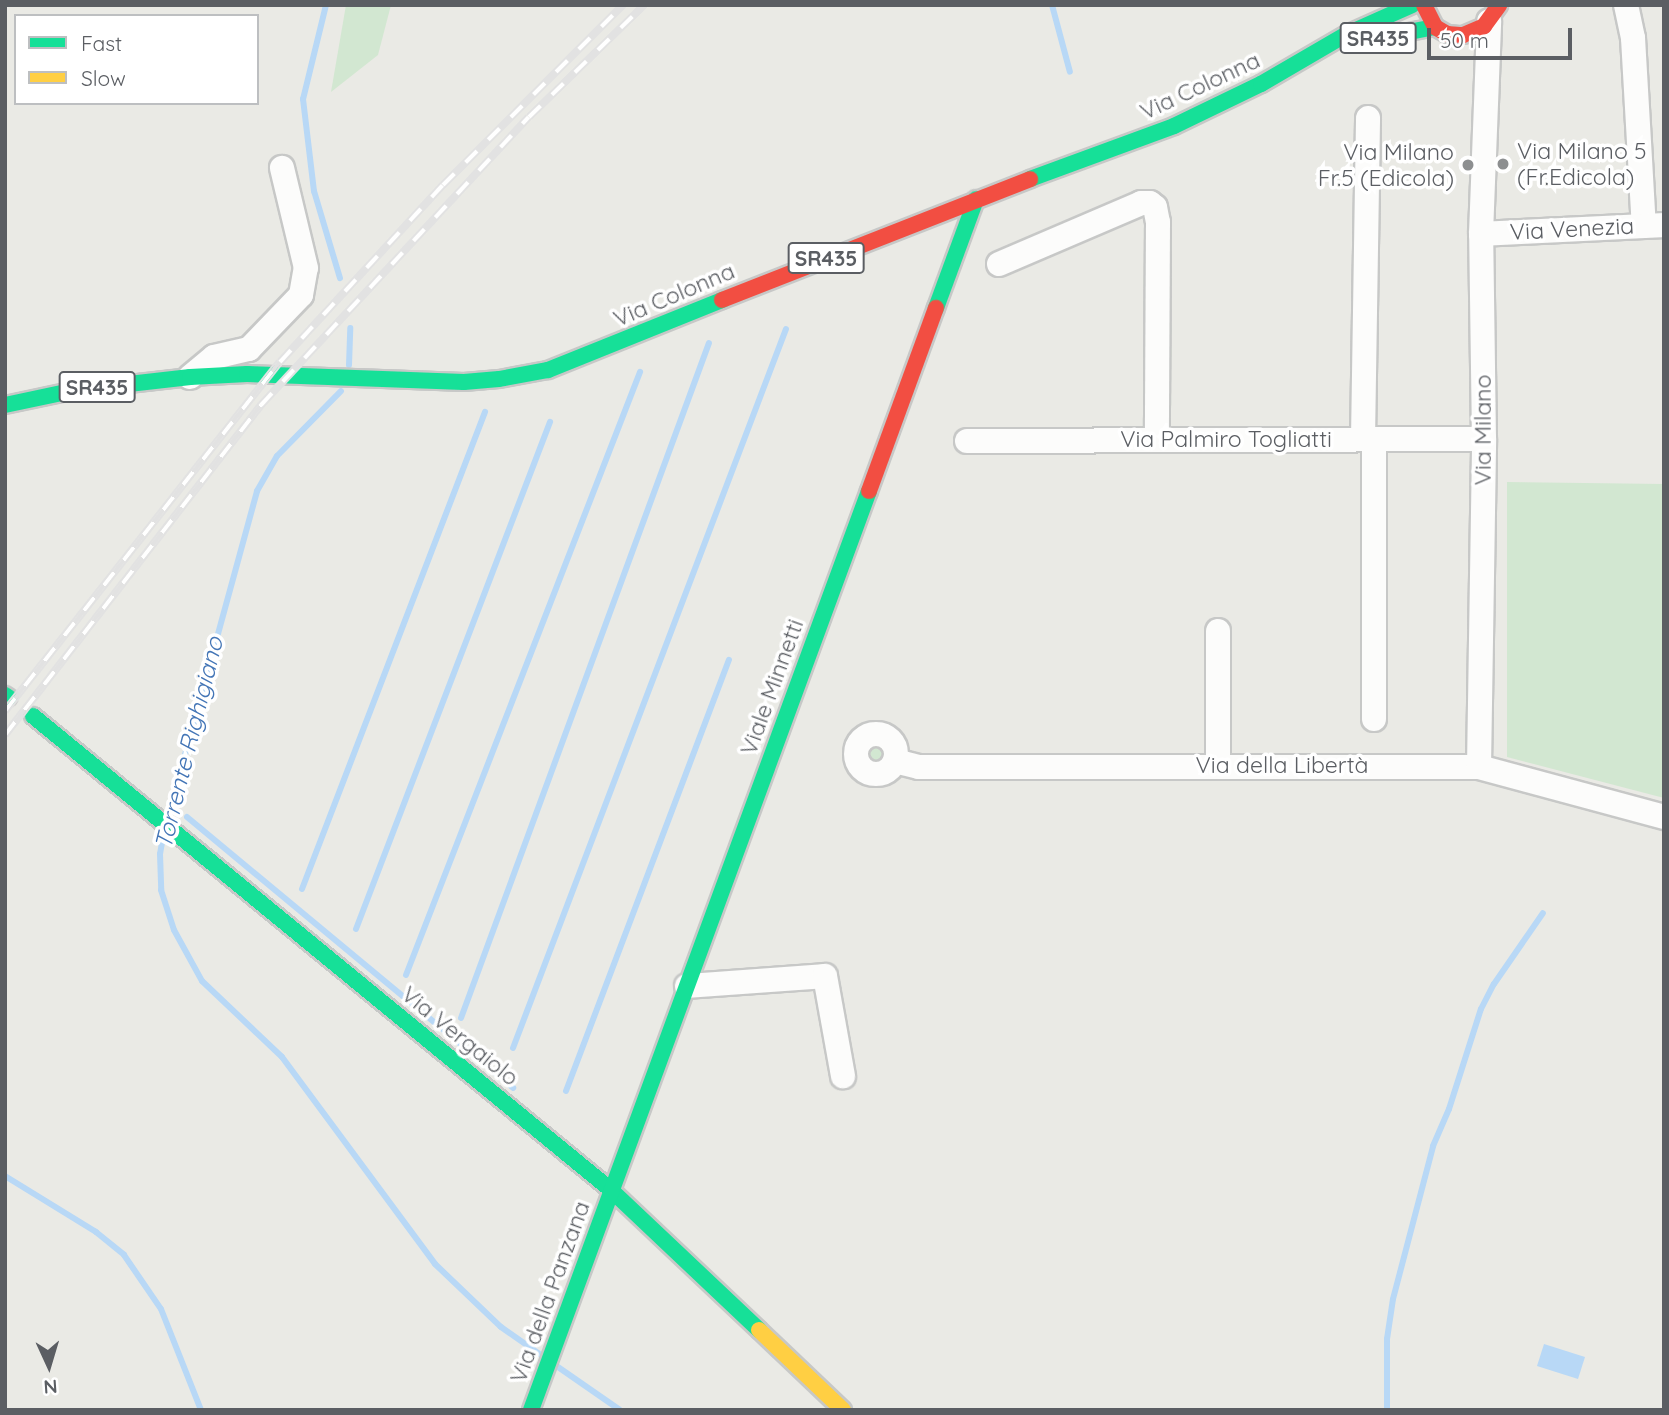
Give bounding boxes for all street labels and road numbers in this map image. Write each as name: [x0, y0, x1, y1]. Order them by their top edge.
road number: SR435: [1340, 20, 1416, 56]
street label: Via Colonna: [1136, 46, 1264, 126]
street label: Via Venezia: [1509, 212, 1635, 246]
road number: SR435: [788, 240, 864, 276]
street label: Via Colonna: [609, 257, 739, 333]
road number: SR435: [58, 370, 136, 404]
street label: Via Milano: [1469, 375, 1497, 485]
street label: Via Palmiro Togliatti: [1120, 425, 1332, 453]
street label: Viale Minnetti: [735, 615, 809, 759]
street label: Via della Libertà: [1196, 751, 1368, 779]
street label: Via Vergaiolo: [396, 980, 524, 1092]
street label: Via della Panzana: [504, 1197, 596, 1387]

